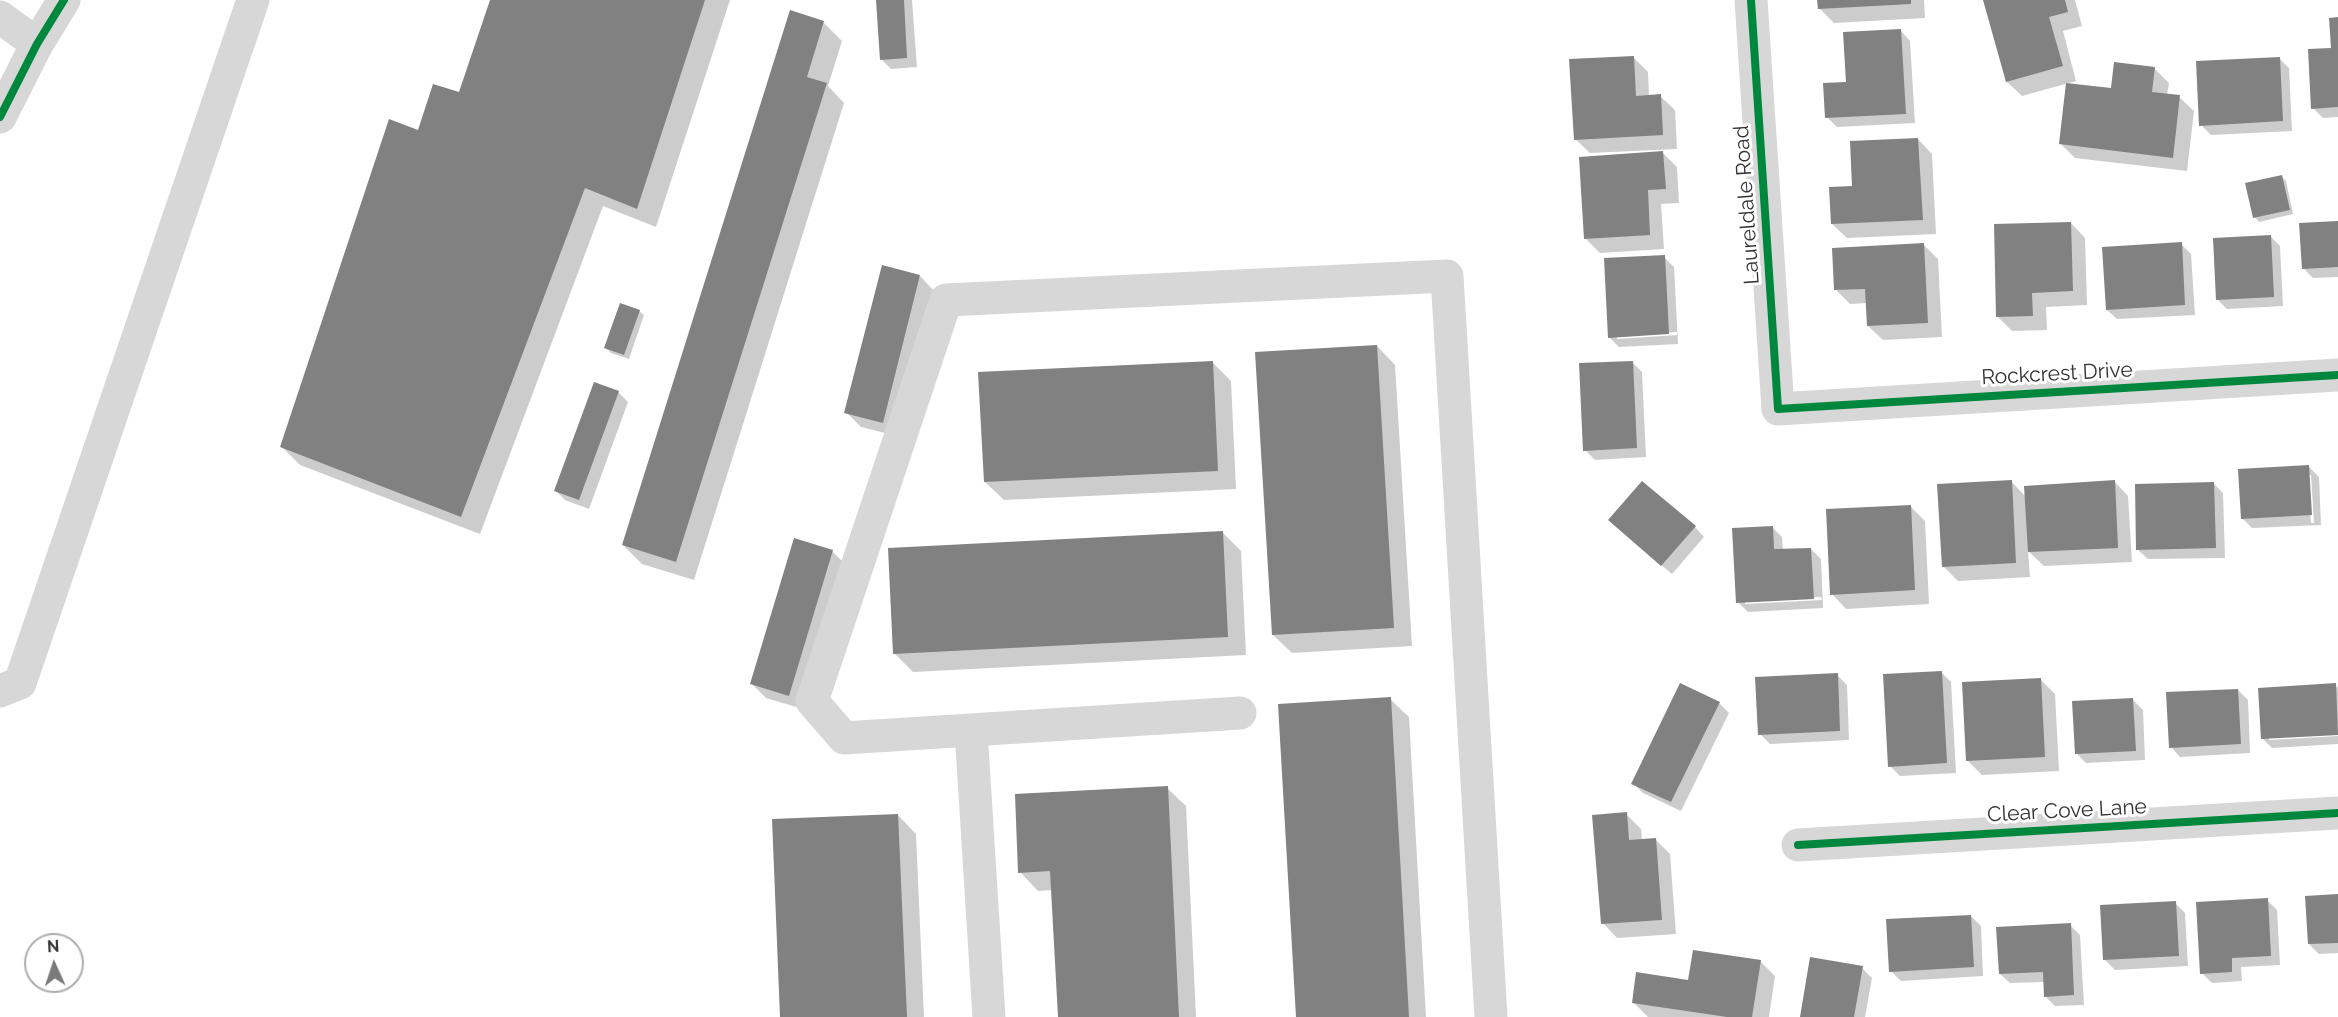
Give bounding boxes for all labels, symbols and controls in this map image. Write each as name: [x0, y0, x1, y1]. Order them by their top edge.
street label: Laureldale Road: [1729, 125, 1765, 285]
street label: Rockcrest Drive: [1981, 357, 2133, 391]
street label: Clear Cove Lane: [1987, 794, 2147, 828]
north arrow: [24, 933, 84, 993]
text: N: [47, 937, 60, 956]

